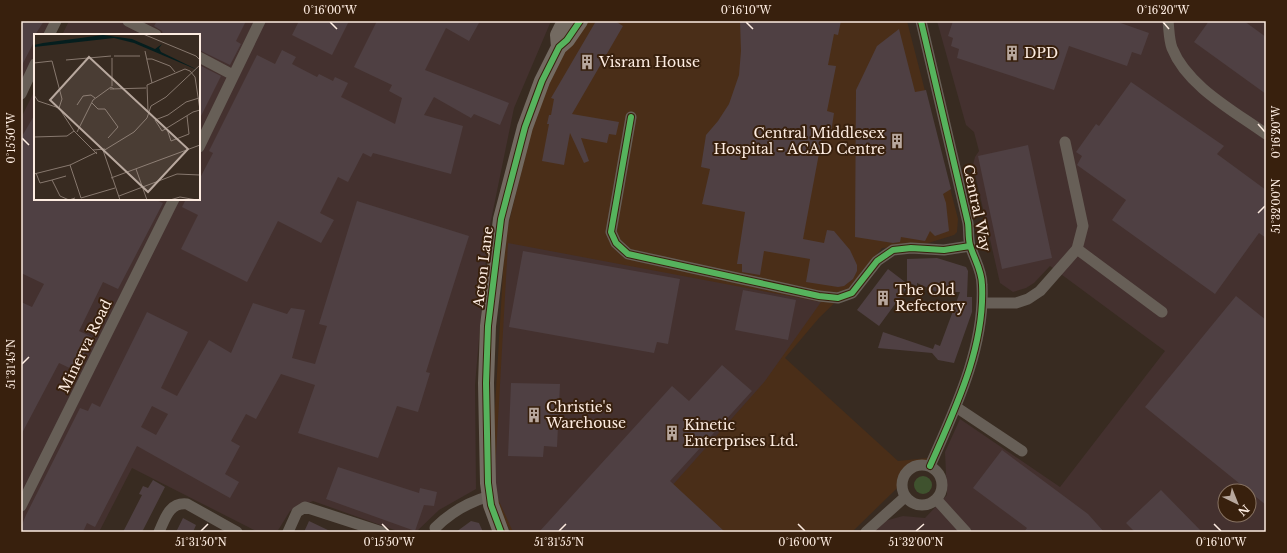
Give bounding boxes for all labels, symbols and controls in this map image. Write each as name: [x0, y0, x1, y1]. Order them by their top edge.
text: 0°16'00"W: [303, 4, 357, 17]
text: 0°16'10"W: [721, 4, 772, 17]
text: 0°16'20"W: [1137, 4, 1189, 17]
inset map: [34, 34, 200, 200]
building icon: DPD: [1003, 44, 1021, 62]
place label: DPD: [1024, 44, 1058, 62]
building icon: Visram House: [578, 53, 596, 71]
place label: Visram House: [598, 53, 700, 71]
text: 0°16'20"W: [1270, 106, 1283, 158]
text: 0°15'50"W: [5, 112, 18, 163]
place label: Central Middlesex Hospital - ACAD Centre: [713, 124, 885, 158]
building icon: Central Middlesex Hospital - ACAD Centre: [888, 132, 906, 150]
street label: Central Way: [959, 163, 995, 253]
text: 51°32'00"N: [1270, 178, 1283, 234]
street label: Acton Lane: [469, 225, 497, 310]
place label: The Old Refectory: [895, 281, 965, 315]
building icon: The Old Refectory: [874, 289, 892, 307]
street label: Minerva Road: [55, 296, 116, 396]
text: 51°31'45"N: [5, 339, 18, 389]
place label: Christie's Warehouse: [545, 398, 626, 432]
building icon: Christie's Warehouse: [525, 406, 543, 424]
place label: Kinetic Enterprises Ltd.: [684, 416, 798, 450]
building icon: Kinetic Enterprises Ltd.: [663, 424, 681, 442]
north arrow: [1217, 483, 1257, 523]
text: N: [1235, 502, 1252, 519]
text: 51°31'50"N: [175, 536, 227, 549]
text: 0°15'50"W: [364, 536, 415, 549]
text: 51°31'55"N: [534, 536, 584, 549]
text: 0°16'00"W: [778, 536, 832, 549]
text: 51°32'00"N: [888, 536, 944, 549]
text: 0°16'10"W: [1196, 536, 1247, 549]

